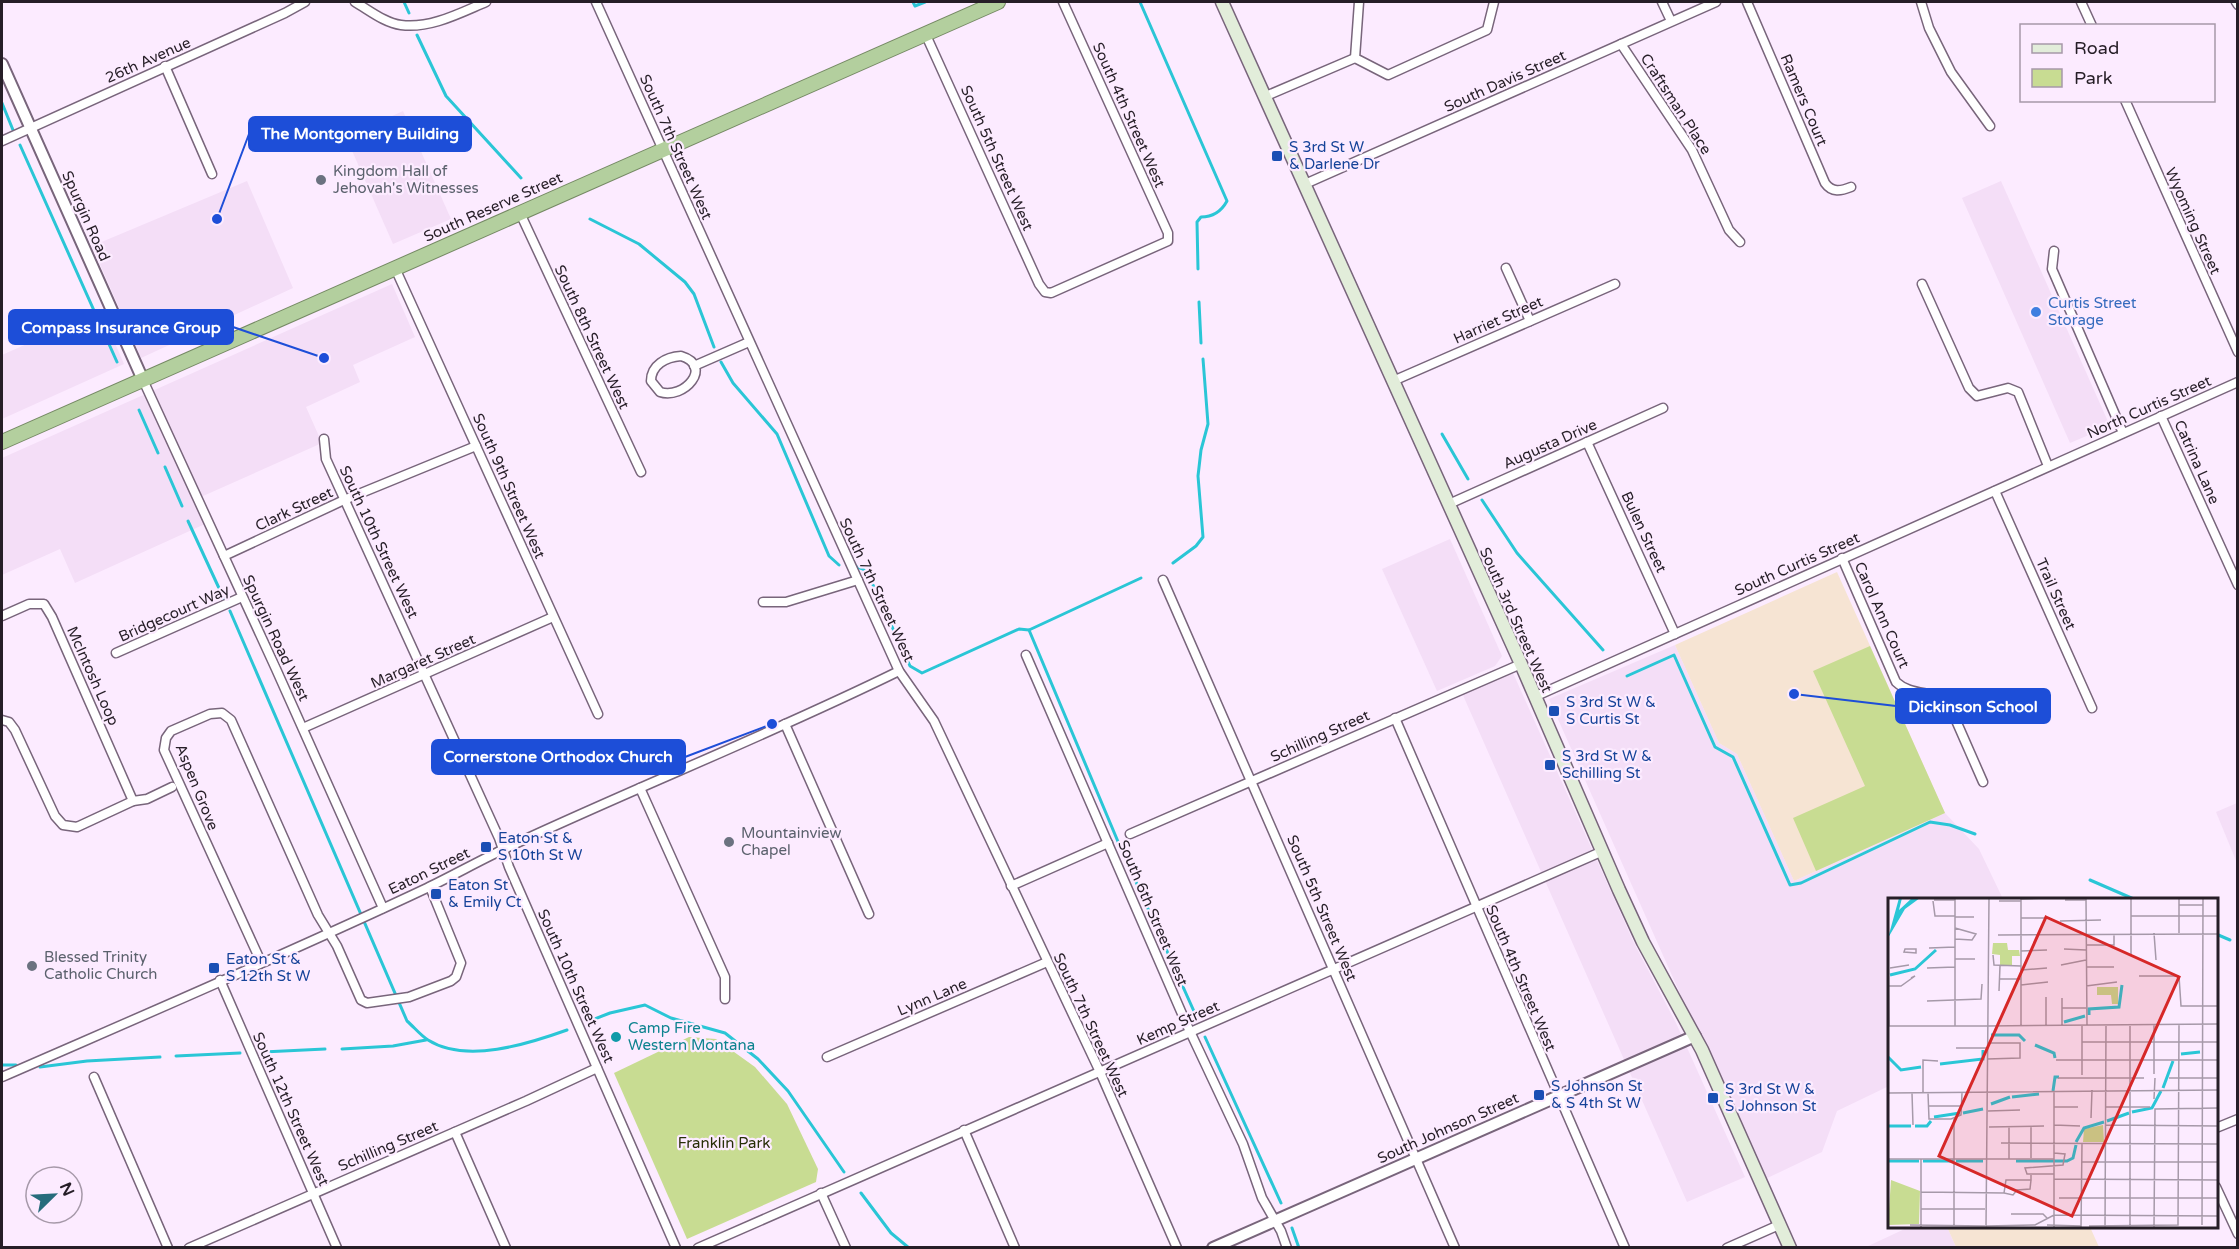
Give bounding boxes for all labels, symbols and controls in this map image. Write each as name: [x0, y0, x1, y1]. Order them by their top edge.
legend: [2020, 24, 2215, 102]
street label: 26th Avenue: [103, 33, 193, 87]
text: Road: [2074, 37, 2119, 59]
street label: South 4th Street West: [1089, 40, 1169, 191]
street label: South Davis Street: [1441, 46, 1569, 116]
street label: Craftsman Place: [1637, 50, 1715, 158]
street label: Ramers Court: [1777, 51, 1832, 149]
text: Park: [2074, 67, 2113, 89]
street label: South 7th Street West: [636, 72, 716, 223]
street label: South 5th Street West: [957, 83, 1037, 234]
callout: The Montgomery Building: [249, 117, 471, 151]
text: The Montgomery Building: [260, 124, 459, 144]
place label: S 3rd St W & Darlene Dr: [1289, 138, 1380, 173]
marker: S 3rd St W & Darlene Dr: [1270, 149, 1284, 163]
place label: Kingdom Hall of Jehovah's Witnesses: [333, 162, 479, 197]
street label: Wyoming Street: [2161, 165, 2225, 277]
street label: Spurgin Road: [58, 168, 114, 264]
street label: South Reserve Street: [421, 168, 565, 246]
marker: Kingdom Hall of Jehovah's Witnesses: [314, 173, 328, 187]
street label: South 8th Street West: [551, 262, 633, 412]
street label: Harriet Street: [1450, 292, 1546, 348]
place label: Curtis Street Storage: [2048, 294, 2137, 329]
marker: Curtis Street Storage: [2029, 305, 2043, 319]
callout: Compass Insurance Group: [9, 310, 233, 344]
text: Compass Insurance Group: [21, 318, 221, 338]
street label: North Curtis Street: [2084, 371, 2214, 442]
street label: South 9th Street West: [469, 411, 549, 562]
street label: Augusta Drive: [1500, 415, 1600, 473]
street label: Catrina Lane: [2170, 417, 2224, 507]
street label: South 10th Street West: [336, 463, 422, 621]
street label: Clark Street: [252, 483, 336, 535]
street label: Bulen Street: [1617, 489, 1671, 576]
street label: South 7th Street West: [836, 515, 918, 665]
street label: South Curtis Street: [1732, 528, 1862, 600]
street label: South 3rd Street West: [1476, 545, 1556, 696]
street label: Trail Street: [2032, 555, 2080, 633]
street label: Carol Ann Court: [1851, 559, 1914, 671]
street label: Spurgin Road West: [239, 572, 313, 704]
street label: Bridgecourt Way: [116, 580, 232, 646]
street label: McIntosh Loop: [63, 624, 123, 728]
street label: Margaret Street: [368, 630, 478, 692]
callout: Dickinson School: [1896, 689, 2050, 723]
place label: S 3rd St W & S Curtis St: [1566, 693, 1656, 728]
text: Dickinson School: [1908, 697, 2038, 717]
marker: S 3rd St W & S Curtis St: [1547, 704, 1561, 718]
street label: Schilling Street: [1268, 706, 1373, 766]
callout: Cornerstone Orthodox Church: [432, 740, 685, 774]
street label: Aspen Grove: [171, 741, 223, 833]
text: Cornerstone Orthodox Church: [443, 747, 673, 767]
place label: S 3rd St W & Schilling St: [1562, 747, 1652, 782]
marker: S 3rd St W & Schilling St: [1543, 758, 1557, 772]
place label: Mountainview Chapel: [741, 824, 841, 859]
place label: Eaton St & S 10th St W: [498, 829, 582, 864]
street label: South 5th Street West: [1283, 832, 1361, 984]
marker: Mountainview Chapel: [722, 835, 736, 849]
street label: South 6th Street West: [1114, 837, 1192, 989]
marker: Eaton St & S 10th St W: [479, 840, 493, 854]
street label: Eaton Street: [385, 843, 473, 898]
place label: Eaton St & Emily Ct: [448, 876, 522, 911]
marker: Eaton St & Emily Ct: [429, 887, 443, 901]
inset map: [1888, 898, 2218, 1228]
street label: South 4th Street West: [1482, 902, 1560, 1054]
street label: South 10th Street West: [534, 906, 618, 1066]
place label: Blessed Trinity Catholic Church: [44, 948, 157, 983]
place label: Eaton St & S 12th St W: [226, 950, 310, 985]
street label: South 7th Street West: [1050, 950, 1132, 1100]
marker: Blessed Trinity Catholic Church: [25, 959, 39, 973]
marker: Eaton St & S 12th St W: [207, 961, 221, 975]
street label: Lynn Lane: [895, 974, 969, 1020]
street label: Kemp Street: [1134, 997, 1222, 1049]
place label: Camp Fire Western Montana: [628, 1019, 755, 1054]
street label: South 12th Street West: [249, 1029, 333, 1189]
marker: Camp Fire Western Montana: [609, 1030, 623, 1044]
place label: S Johnson St & S 4th St W: [1551, 1077, 1643, 1112]
place label: S 3rd St W & S Johnson St: [1725, 1080, 1817, 1115]
marker: S Johnson St & S 4th St W: [1532, 1088, 1546, 1102]
street label: South Johnson Street: [1375, 1089, 1522, 1167]
marker: S 3rd St W & S Johnson St: [1706, 1091, 1720, 1105]
street label: Schilling Street: [335, 1117, 441, 1175]
park label: Franklin Park: [678, 1134, 770, 1152]
north arrow: [24, 1165, 84, 1225]
text: N: [55, 1179, 79, 1199]

